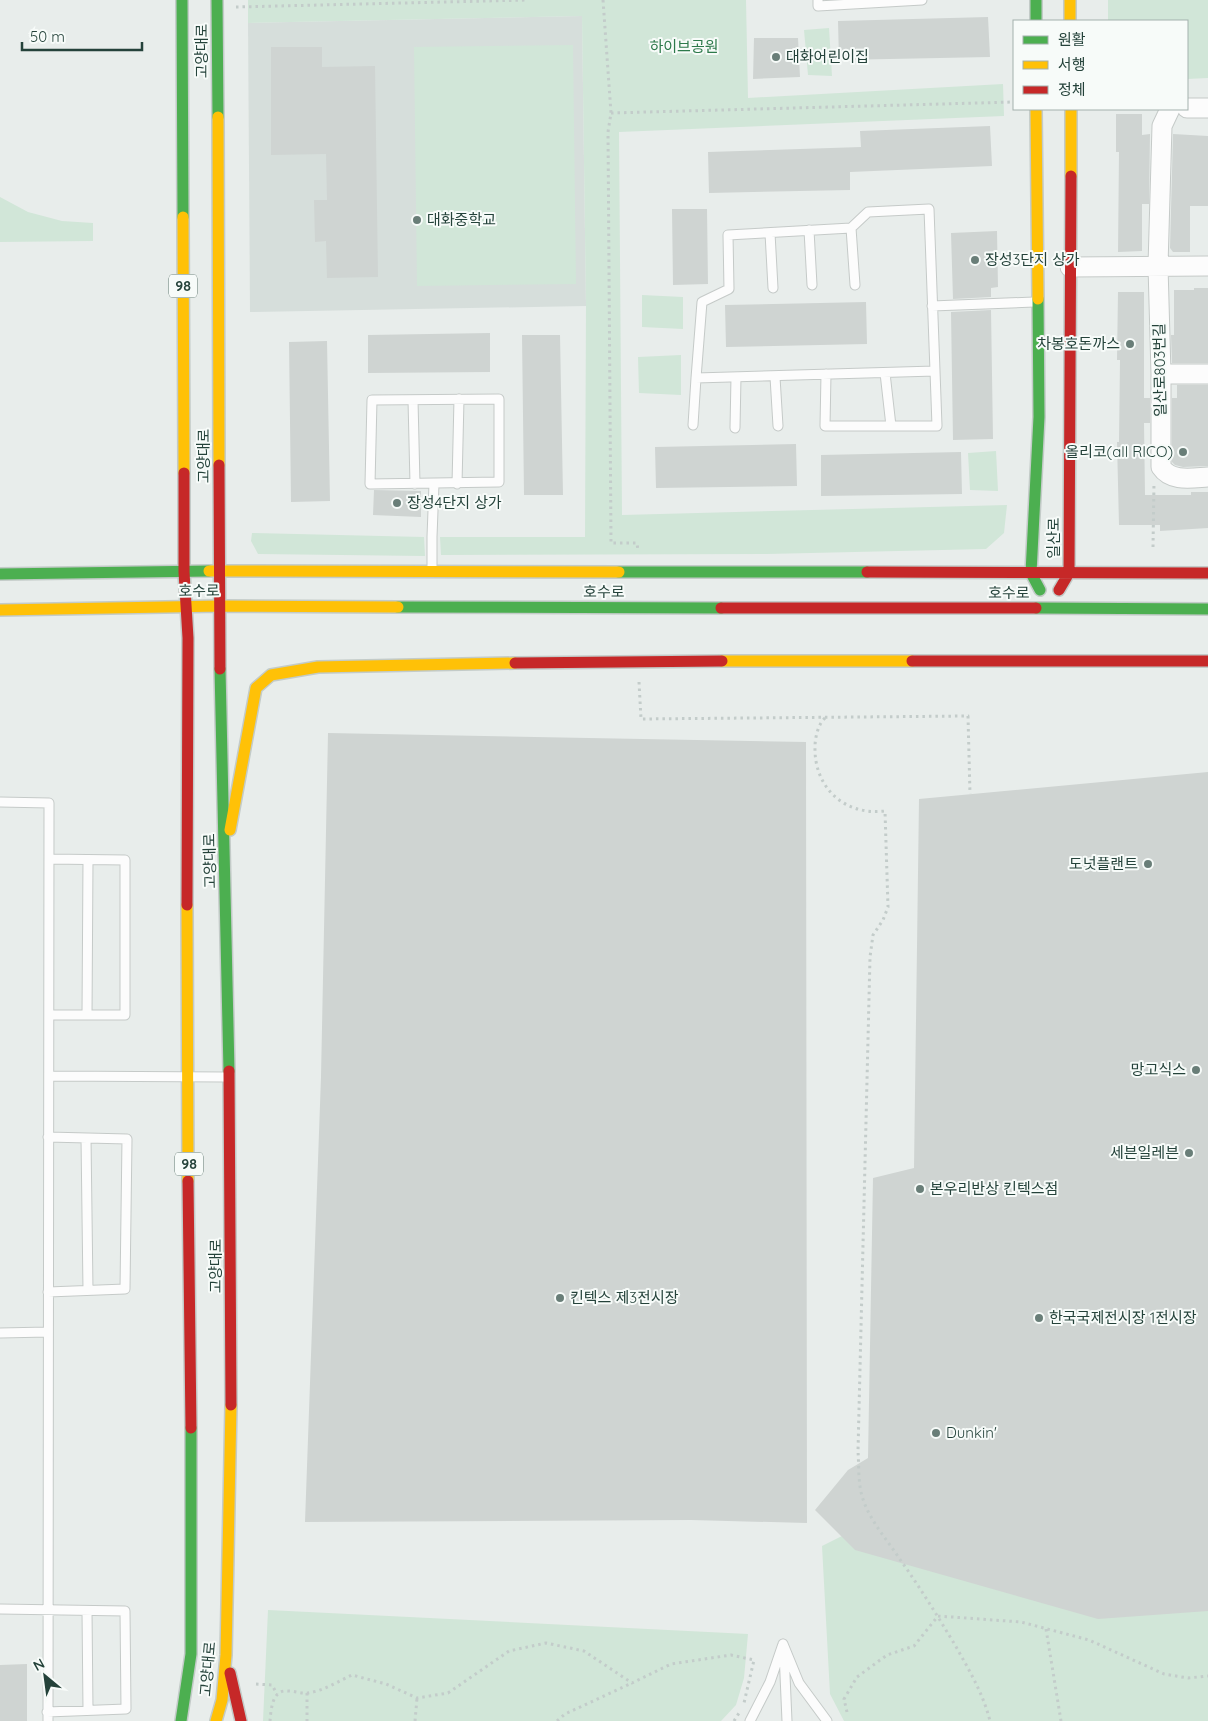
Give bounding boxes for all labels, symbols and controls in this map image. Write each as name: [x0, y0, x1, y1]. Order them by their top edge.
scale bar: [22, 20, 142, 52]
legend: [1013, 20, 1188, 110]
street label: 고양대로: [192, 23, 211, 79]
text: 50 m: [30, 27, 65, 46]
text: 원활: [1058, 30, 1086, 49]
park label: 하이브공원: [649, 37, 719, 56]
place label: 대화어린이집: [786, 47, 869, 66]
marker: 대화어린이집: [770, 51, 782, 63]
text: 서행: [1058, 55, 1086, 74]
text: 정체: [1058, 80, 1086, 99]
place label: 대화중학교: [427, 210, 496, 229]
marker: 대화중학교: [411, 214, 423, 226]
place label: 장성3단지 상가: [985, 250, 1080, 269]
marker: 장성3단지 상가: [969, 254, 981, 266]
road number: 98: [169, 274, 197, 298]
street label: 일산로803번길: [1149, 323, 1170, 417]
place label: 차봉호돈까스: [1037, 334, 1120, 353]
marker: 차봉호돈까스: [1124, 338, 1136, 350]
street label: 고양대로: [194, 428, 213, 484]
place label: 올리코(all RICO): [1065, 442, 1173, 461]
marker: 올리코(all RICO): [1177, 446, 1189, 458]
place label: 장성4단지 상가: [407, 493, 502, 512]
marker: 장성4단지 상가: [391, 497, 403, 509]
street label: 일산로: [1044, 517, 1063, 559]
street label: 호수로: [178, 581, 220, 600]
street label: 호수로: [583, 582, 625, 601]
street label: 호수로: [988, 583, 1030, 602]
street label: 고양대로: [200, 833, 219, 889]
place label: 도넛플랜트: [1069, 854, 1138, 873]
marker: 도넛플랜트: [1142, 858, 1154, 870]
place label: 망고식스: [1131, 1060, 1186, 1079]
marker: 망고식스: [1190, 1064, 1202, 1076]
place label: 세븐일레븐: [1110, 1143, 1179, 1162]
marker: 세븐일레븐: [1183, 1147, 1195, 1159]
road number: 98: [175, 1152, 203, 1176]
place label: 본우리반상 킨텍스점: [930, 1179, 1058, 1198]
marker: 본우리반상 킨텍스점: [914, 1183, 926, 1195]
street label: 고양대로: [206, 1238, 225, 1294]
place label: 킨텍스 제3전시장: [570, 1288, 679, 1307]
marker: 킨텍스 제3전시장: [554, 1292, 566, 1304]
place label: 한국국제전시장 1전시장: [1049, 1308, 1197, 1327]
marker: 한국국제전시장 1전시장: [1033, 1312, 1045, 1324]
place label: Dunkin': [946, 1423, 997, 1442]
marker: Dunkin': [930, 1427, 942, 1439]
street label: 고양대로: [196, 1641, 219, 1697]
north arrow: [20, 1651, 70, 1701]
text: N: [30, 1654, 48, 1675]

